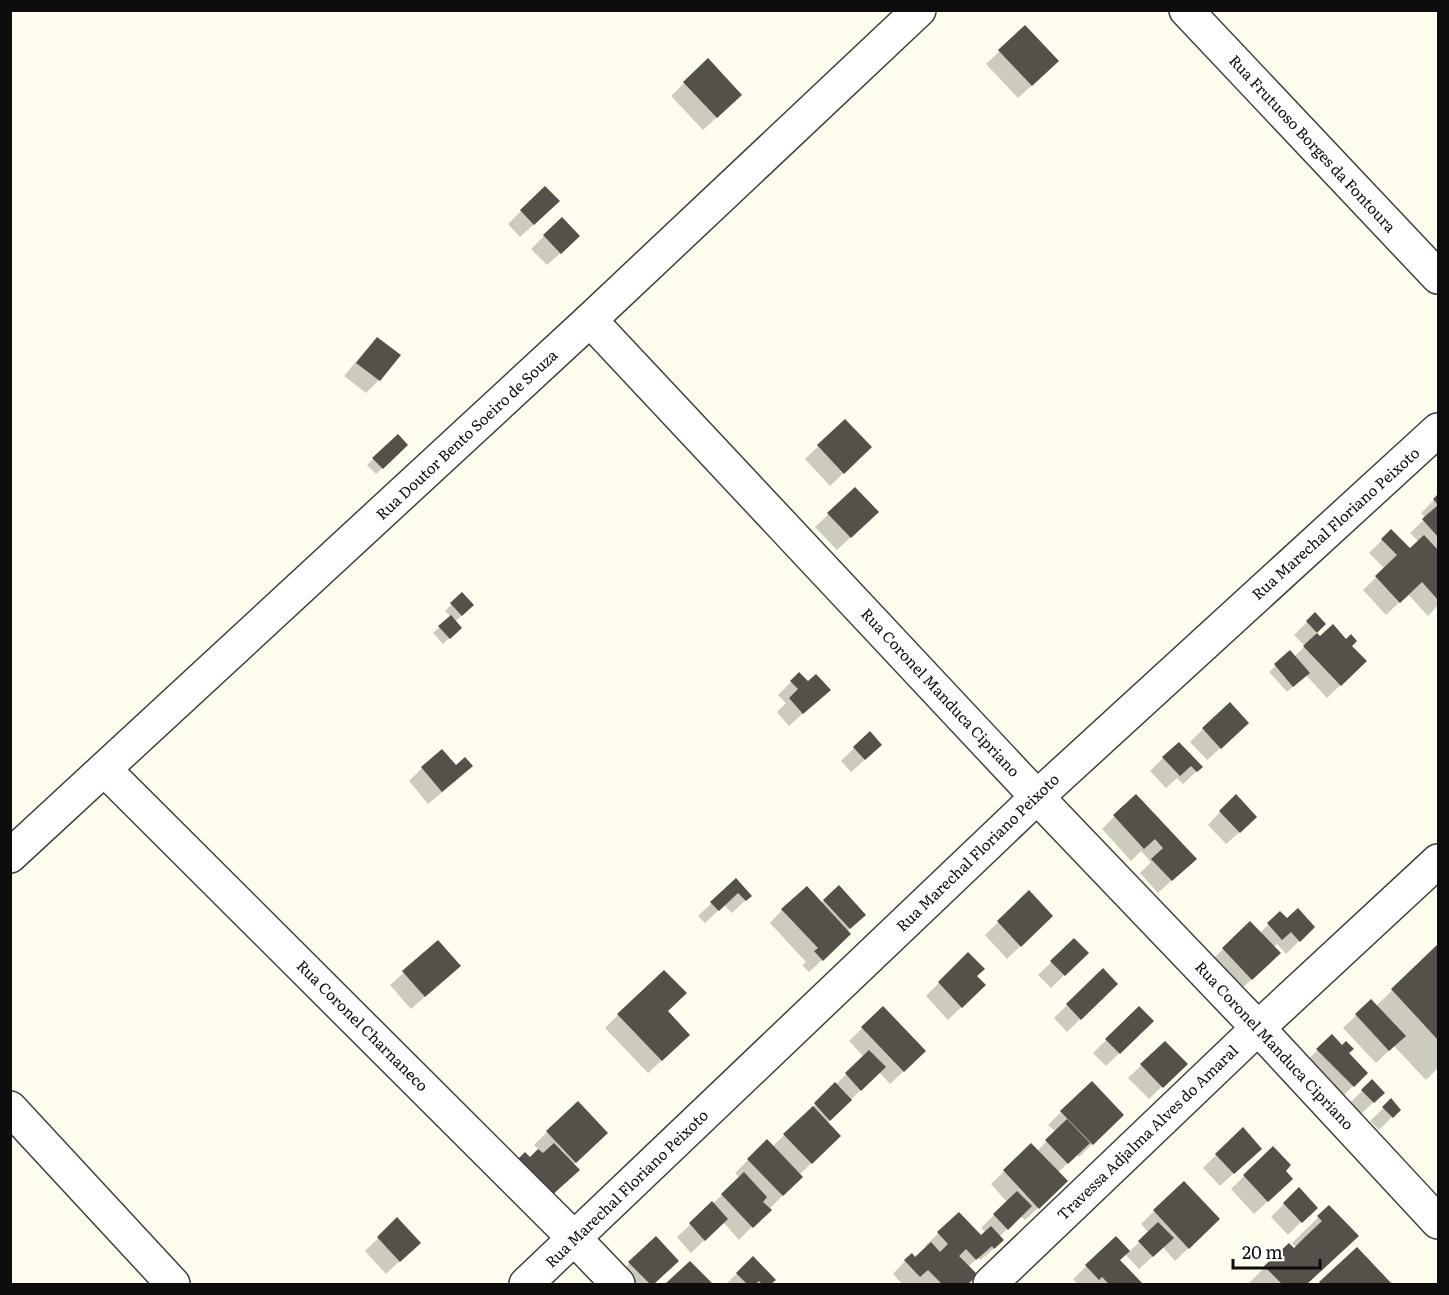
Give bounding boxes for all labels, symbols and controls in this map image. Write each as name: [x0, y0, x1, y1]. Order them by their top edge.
street label: Rua Frutuoso Borges da Fontoura: [1224, 49, 1403, 238]
street label: Rua Doutor Bento Soeiro de Souza: [370, 343, 563, 525]
street label: Rua Marechal Floriano Peixoto: [1246, 441, 1424, 605]
street label: Rua Coronel Manduca Cipriano: [856, 602, 1026, 782]
street label: Rua Marechal Floriano Peixoto: [890, 767, 1064, 936]
street label: Rua Coronel Charnaneco: [292, 954, 434, 1096]
street label: Rua Coronel Manduca Cipriano: [1190, 955, 1360, 1135]
street label: Travessa Adjalma Alves do Amaral: [1051, 1039, 1243, 1225]
street label: Rua Marechal Floriano Peixoto: [539, 1103, 713, 1272]
scale bar: [1233, 1232, 1320, 1270]
text: 20 m: [1242, 1238, 1283, 1265]

